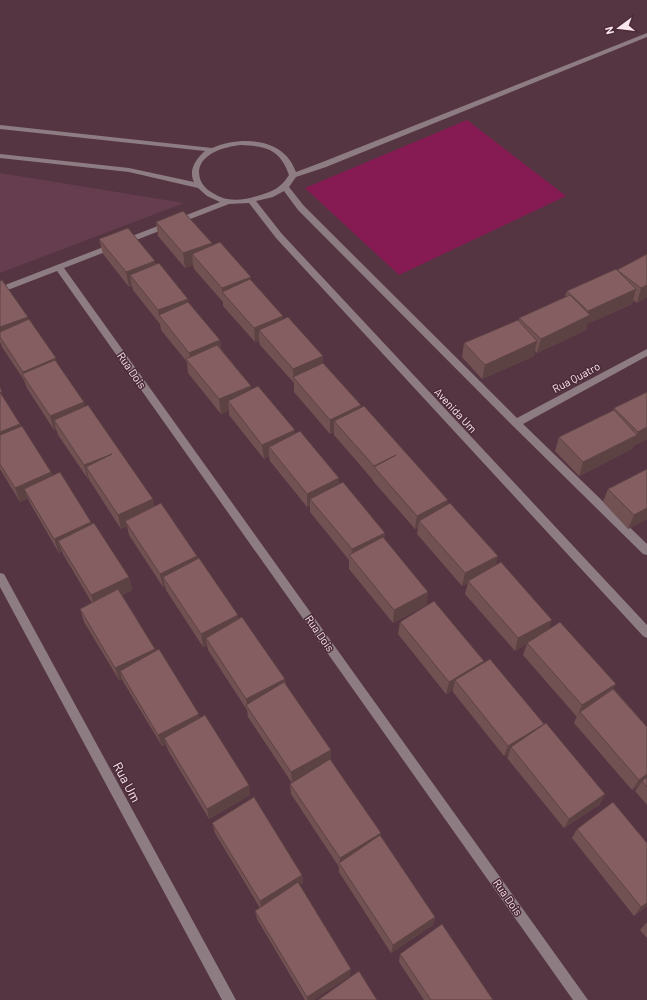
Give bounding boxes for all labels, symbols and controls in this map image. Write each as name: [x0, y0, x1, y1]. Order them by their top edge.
north arrow: [599, 8, 639, 48]
text: N: [602, 25, 616, 36]
street label: Rua Dois: [115, 349, 149, 391]
street label: Rua Quatro: [550, 359, 602, 395]
street label: Avenida Um: [432, 385, 480, 435]
street label: Rua Dois: [303, 612, 337, 654]
street label: Rua Um: [110, 759, 144, 805]
street label: Rua Dois: [491, 876, 525, 918]

